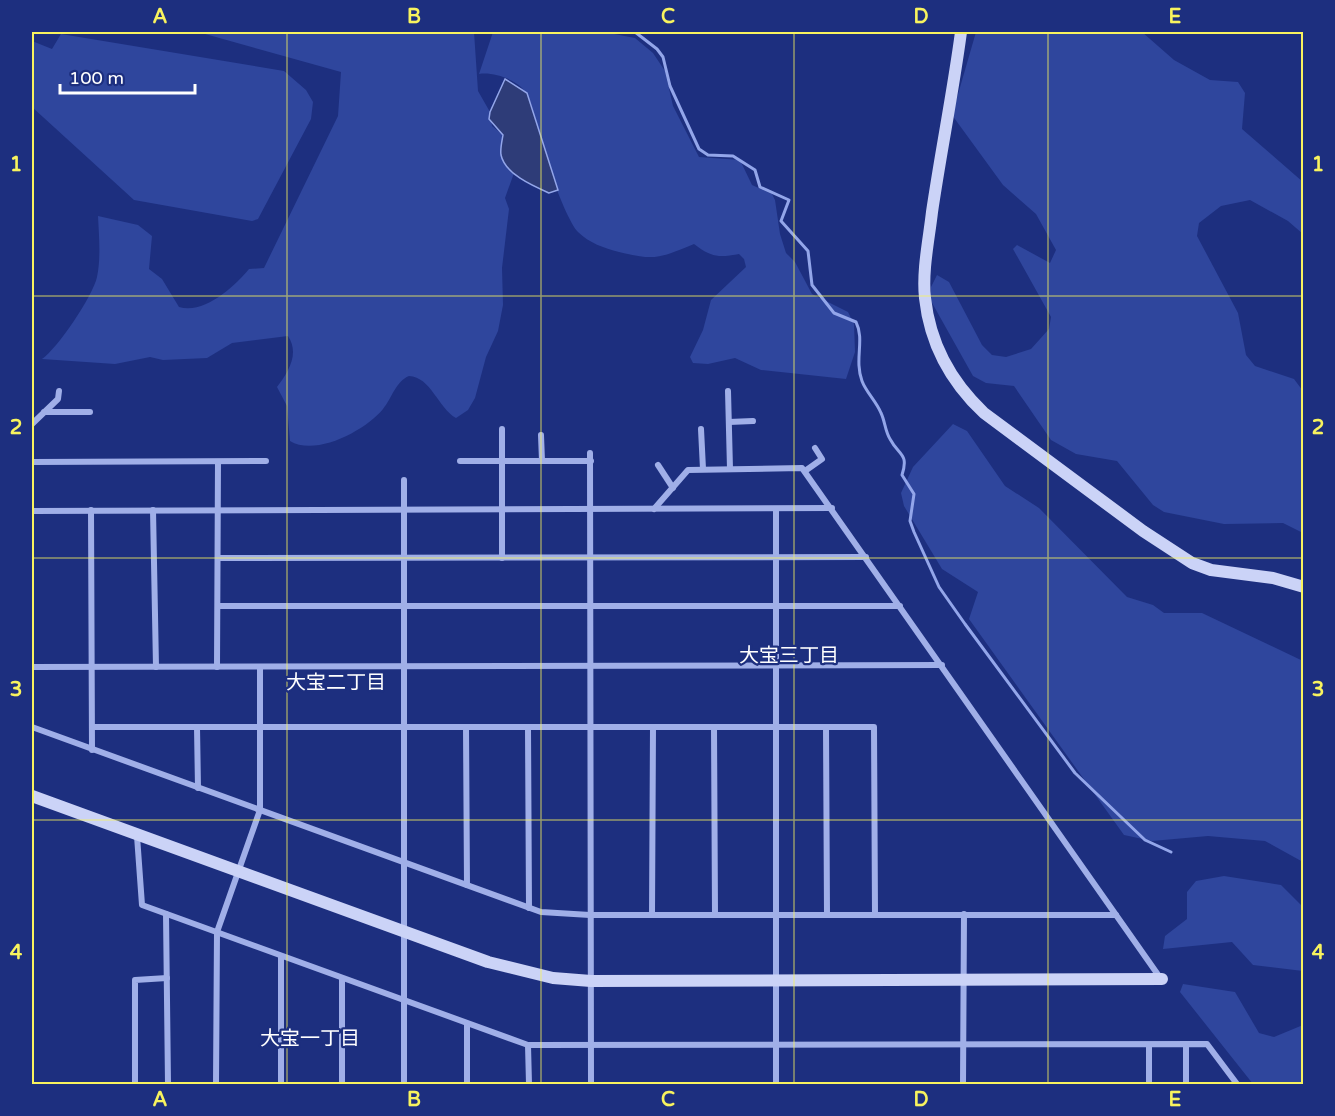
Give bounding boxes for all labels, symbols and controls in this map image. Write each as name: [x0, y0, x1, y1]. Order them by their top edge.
text: A: [153, 5, 168, 29]
text: B: [407, 5, 421, 29]
text: C: [661, 5, 675, 29]
text: D: [913, 5, 929, 29]
text: E: [1169, 5, 1182, 29]
scale bar: [60, 57, 195, 95]
text: 100 m: [69, 67, 124, 89]
text: 1: [10, 153, 22, 177]
text: 1: [1312, 153, 1324, 177]
text: 2: [10, 416, 22, 440]
text: 2: [1312, 416, 1324, 440]
district label: 大宝三丁目: [739, 644, 839, 668]
district label: 大宝二丁目: [286, 671, 386, 695]
text: 3: [10, 678, 22, 702]
text: 3: [1312, 678, 1324, 702]
text: 4: [10, 941, 23, 965]
text: 4: [1312, 941, 1325, 965]
district label: 大宝一丁目: [260, 1027, 360, 1051]
text: A: [153, 1088, 168, 1112]
text: B: [407, 1088, 421, 1112]
text: C: [661, 1088, 675, 1112]
text: D: [913, 1088, 929, 1112]
text: E: [1169, 1088, 1182, 1112]

